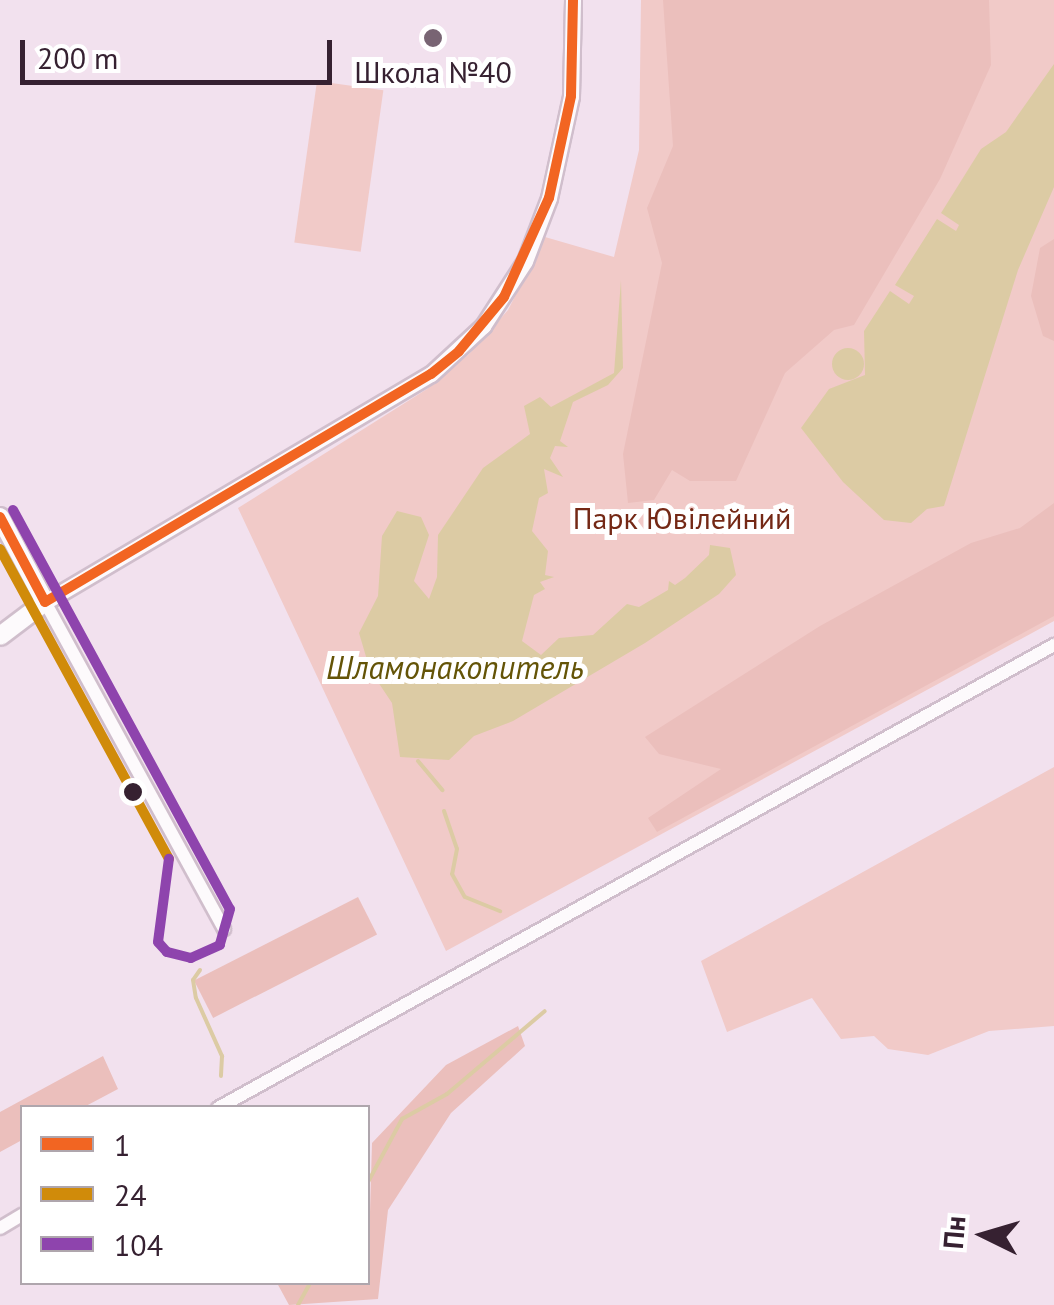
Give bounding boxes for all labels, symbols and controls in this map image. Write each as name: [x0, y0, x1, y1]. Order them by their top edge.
scale bar: [25, 20, 338, 82]
marker: Школа №40: [422, 27, 444, 49]
text: 200 m: [37, 38, 118, 77]
place label: Школа №40: [354, 54, 512, 90]
park label: Парк Ювілейний: [573, 500, 791, 536]
water label: Шламонакопитель: [326, 648, 584, 686]
unlabelled marker: [123, 782, 143, 802]
legend: [20, 1105, 370, 1285]
text: 1: [114, 1125, 130, 1164]
text: 24: [114, 1175, 147, 1214]
north arrow: [934, 1185, 1034, 1285]
text: Пн: [934, 1214, 973, 1250]
text: 104: [114, 1225, 163, 1264]

